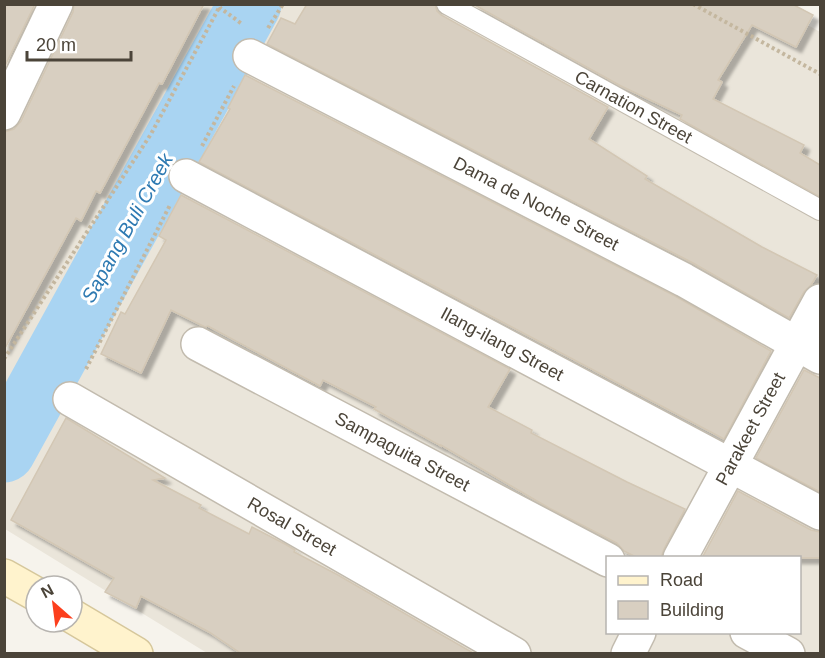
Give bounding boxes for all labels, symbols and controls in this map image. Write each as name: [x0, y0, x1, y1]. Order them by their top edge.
scale bar: [27, 24, 130, 62]
text: 20 m: [36, 35, 76, 55]
street label: Carnation Street: [571, 67, 696, 147]
water label: Sapang Buli Creek: [77, 149, 178, 306]
street label: Dama de Noche Street: [450, 153, 622, 255]
street label: Ilang-ilang Street: [437, 303, 567, 385]
street label: Parakeet Street: [712, 369, 789, 489]
street label: Sampaguita Street: [332, 408, 473, 495]
street label: Rosal Street: [244, 493, 340, 560]
legend: [606, 556, 801, 634]
text: Road: [660, 570, 703, 590]
north arrow: [24, 574, 84, 634]
text: N: [38, 581, 56, 601]
text: Building: [660, 600, 724, 620]

